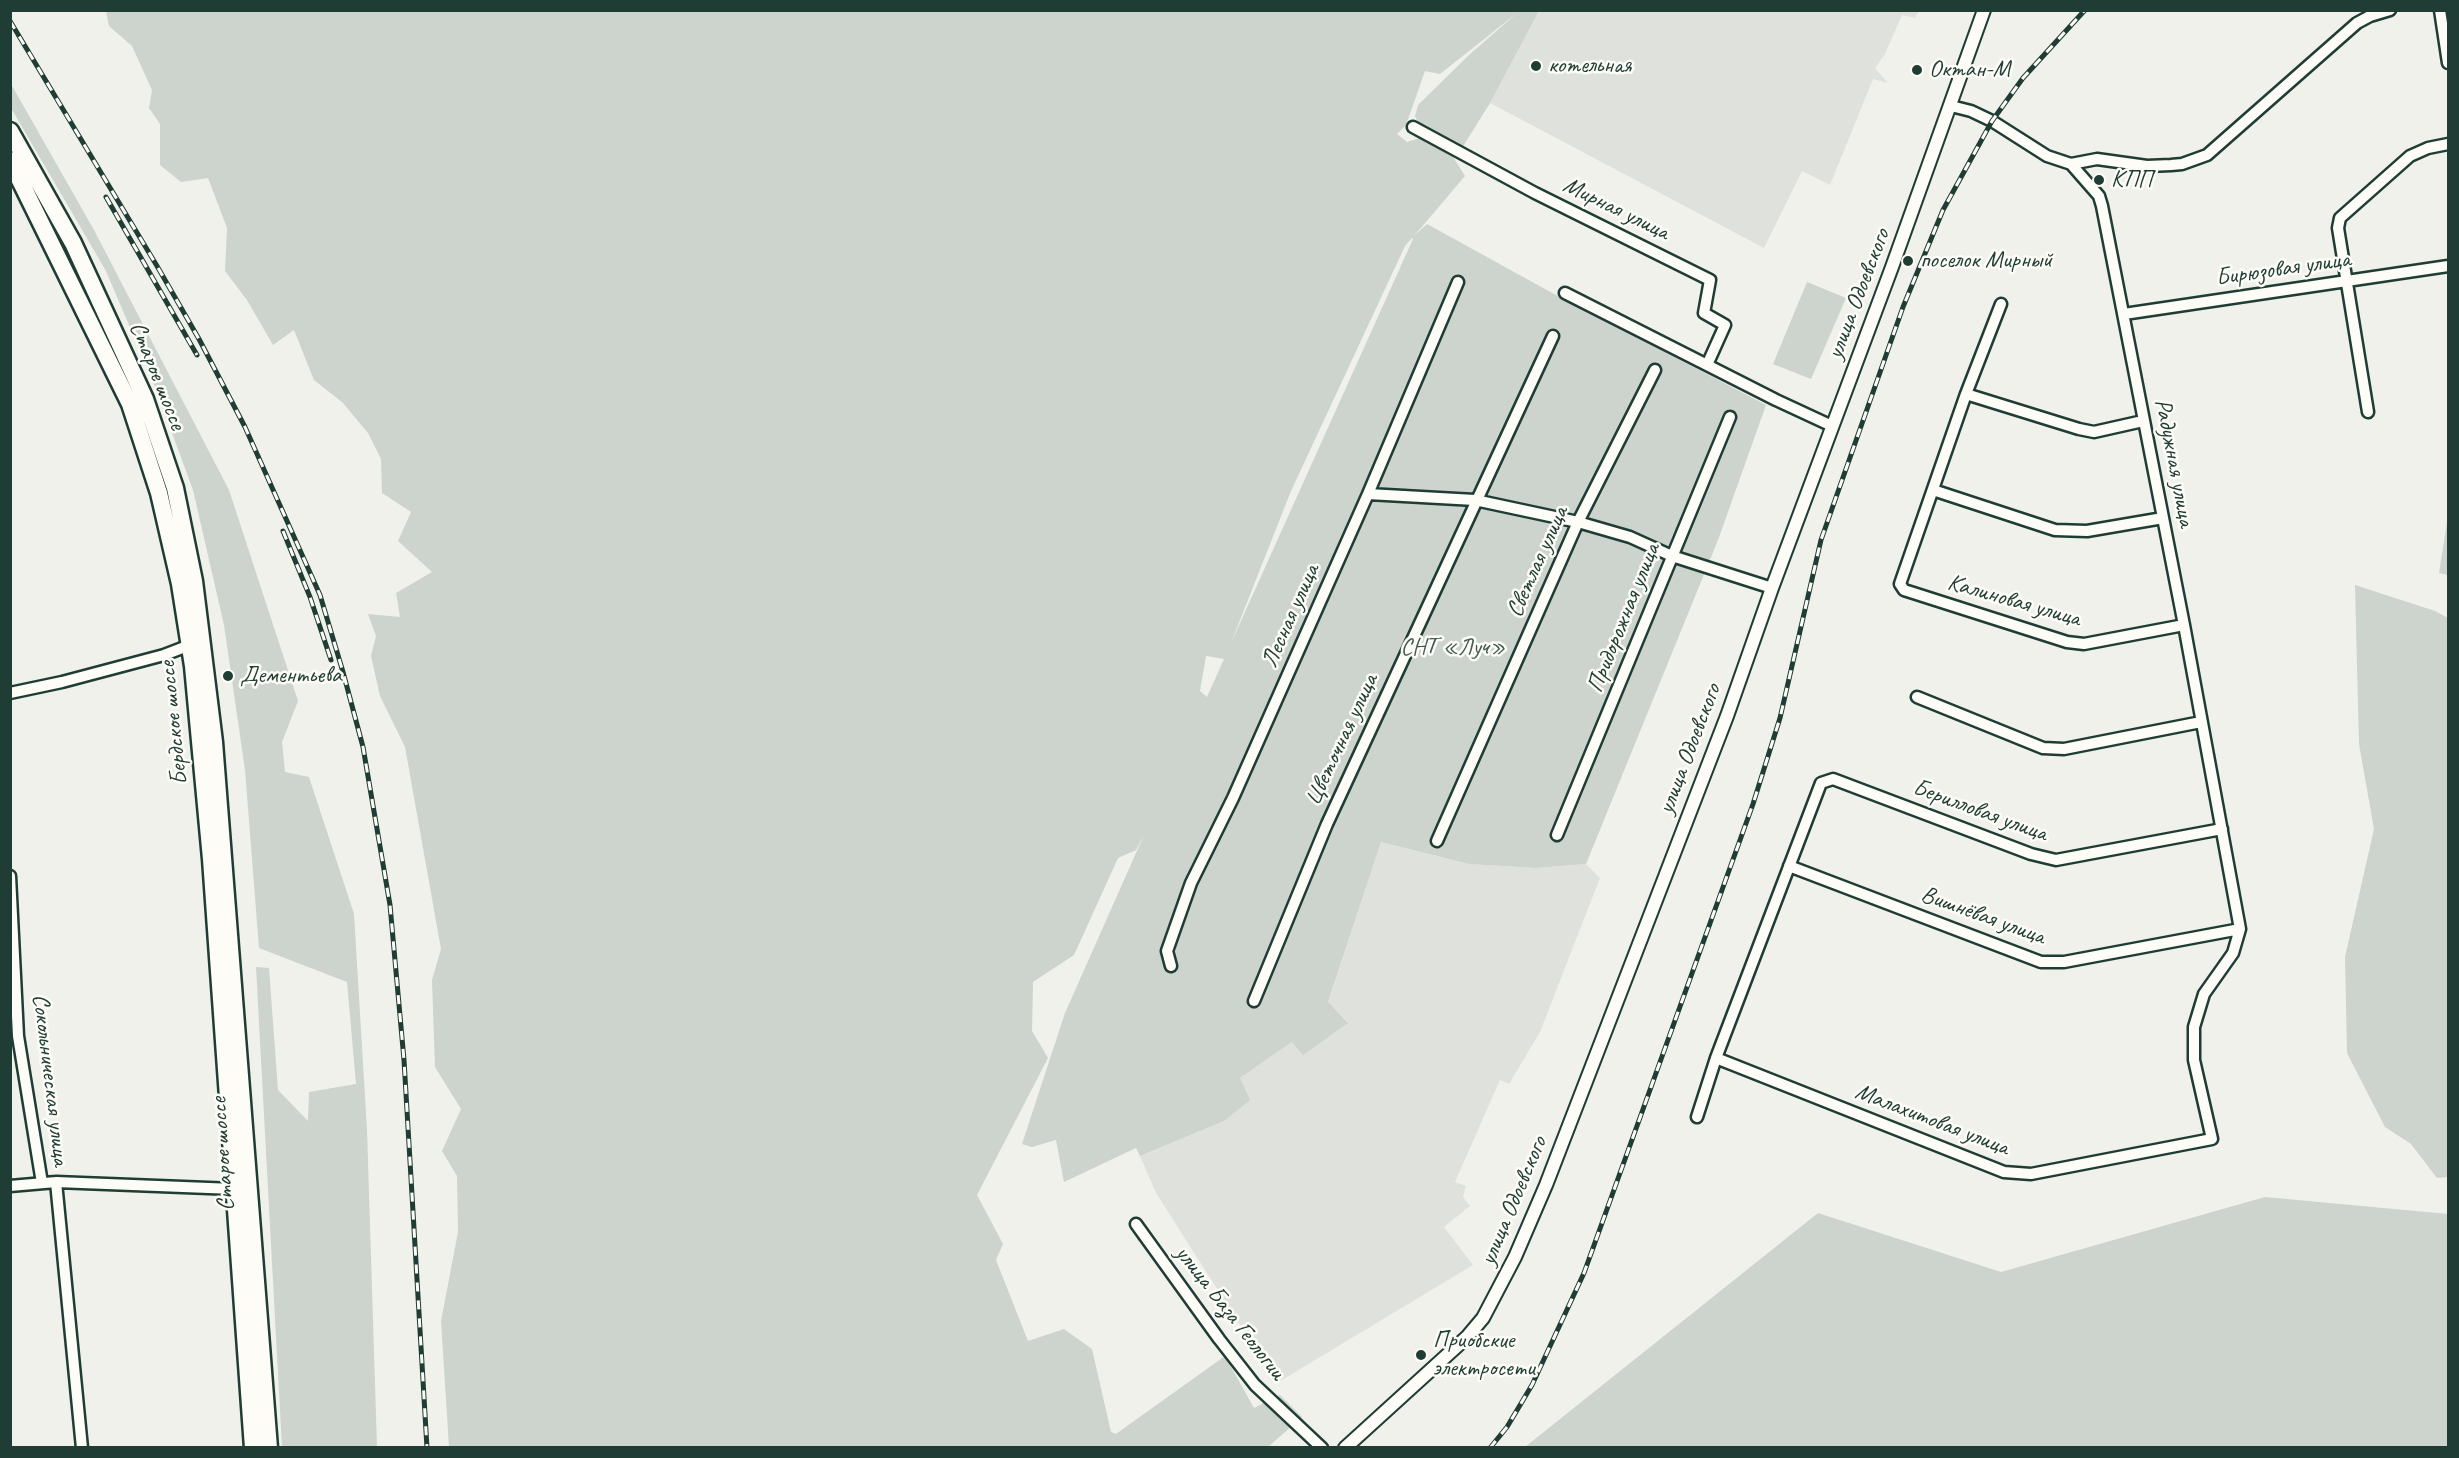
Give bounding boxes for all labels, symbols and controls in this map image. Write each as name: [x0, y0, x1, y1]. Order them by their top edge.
place label: котельная: [1548, 52, 1632, 80]
place label: Октан-М: [1929, 56, 2010, 84]
marker: котельная: [1529, 59, 1543, 73]
marker: Октан-М: [1910, 63, 1924, 77]
place label: КПП: [2111, 166, 2152, 194]
street label: Мирная улица: [1558, 171, 1674, 247]
marker: КПП: [2092, 173, 2106, 187]
street label: улица Одоевского: [1821, 225, 1897, 363]
street label: Бирюзовая улица: [2214, 245, 2352, 293]
place label: поселок Мирный: [1920, 247, 2052, 275]
marker: поселок Мирный: [1901, 254, 1915, 268]
street label: Старое шоссе: [122, 318, 192, 434]
street label: Радужная улица: [2147, 396, 2201, 530]
street label: Светлая улица: [1501, 502, 1575, 622]
street label: Придорожная улица: [1581, 539, 1667, 697]
street label: Лесная улица: [1256, 560, 1326, 672]
street label: Калиновая улица: [1944, 568, 2084, 634]
park label: СНТ «Луч»: [1400, 634, 1506, 662]
street label: Бердское шоссе: [153, 660, 195, 786]
place label: Дементьева: [240, 662, 342, 690]
marker: Дементьева: [221, 669, 235, 683]
street label: Цветочная улица: [1299, 670, 1385, 810]
street label: улица Одоевского: [1652, 680, 1728, 818]
street label: Берилловая улица: [1909, 773, 2051, 849]
street label: Вишнёвая улица: [1917, 880, 2049, 952]
street label: Сокольническая улица: [25, 993, 75, 1167]
street label: Малахитовая улица: [1851, 1077, 2013, 1163]
street label: Старое шоссе: [205, 1096, 241, 1212]
street label: улица Одоевского: [1474, 1132, 1554, 1270]
street label: улица База Геологии: [1168, 1240, 1292, 1386]
place label: Приобские электросети: [1433, 1327, 1535, 1383]
marker: Приобские электросети: [1414, 1348, 1428, 1362]

